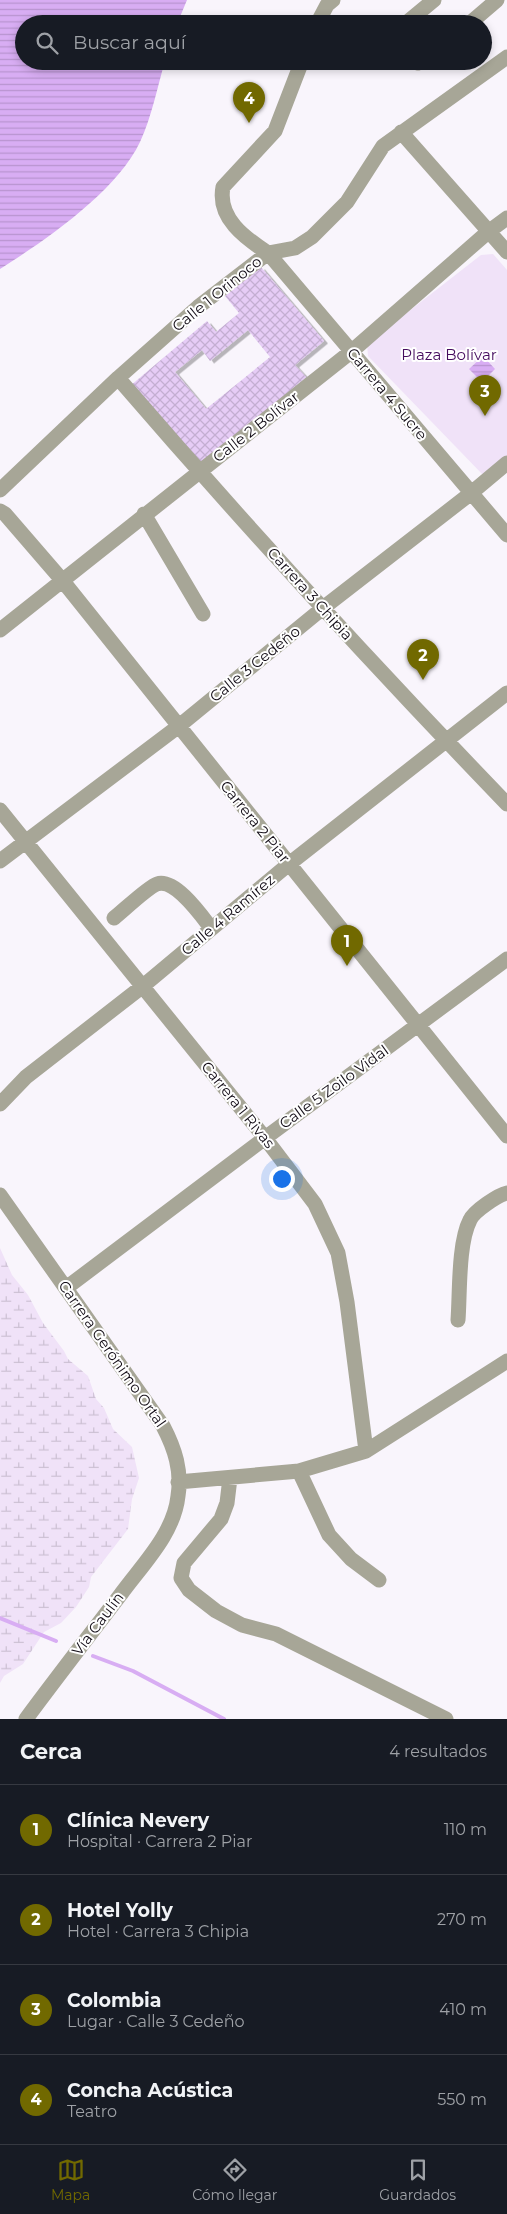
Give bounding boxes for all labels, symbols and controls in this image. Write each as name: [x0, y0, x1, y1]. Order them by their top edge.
search box: [15, 15, 492, 70]
icon: search: [33, 29, 61, 57]
text: Buscar aquí: [73, 31, 186, 54]
pin: 4: [233, 82, 265, 123]
street label: Calle 1 Orinoco: [168, 252, 265, 335]
street label: Carrera 4 Sucre: [343, 344, 432, 444]
park label: Plaza Bolívar: [401, 345, 497, 364]
pin: 3: [469, 375, 501, 416]
street label: Calle 2 Bolívar: [209, 387, 303, 466]
street label: Carrera 3 Chipia: [264, 543, 357, 644]
street label: Calle 3 Cedeño: [206, 621, 304, 706]
pin: 2: [407, 639, 439, 680]
street label: Carrera 2 Piar: [216, 777, 294, 867]
street label: Calle 4 Ramírez: [177, 870, 279, 959]
pin: 1: [331, 925, 363, 966]
street label: Calle 5 Zoilo Vidal: [275, 1041, 392, 1133]
street label: Carrera 1 Rivas: [197, 1057, 279, 1152]
your location: [269, 1166, 295, 1192]
street label: Carrera Gerónimo Ortal: [54, 1277, 170, 1431]
street label: Vía Caulín: [68, 1588, 128, 1659]
text: Cerca: [20, 1739, 82, 1764]
text: 4 resultados: [389, 1742, 487, 1761]
text: Clínica Nevery: [67, 1809, 209, 1832]
text: 1: [33, 1820, 39, 1839]
text: 110 m: [444, 1820, 487, 1839]
text: Hospital · Carrera 2 Piar: [67, 1832, 252, 1851]
text: Hotel Yolly: [67, 1899, 173, 1922]
text: 2: [31, 1910, 41, 1929]
text: 270 m: [437, 1910, 487, 1929]
text: Hotel · Carrera 3 Chipia: [67, 1922, 249, 1941]
text: Colombia: [67, 1989, 162, 2012]
text: 3: [31, 2000, 41, 2019]
text: 410 m: [439, 2000, 487, 2019]
text: Lugar · Calle 3 Cedeño: [67, 2012, 245, 2031]
text: Concha Acústica: [67, 2079, 233, 2102]
text: 4: [30, 2090, 42, 2109]
text: 550 m: [437, 2090, 487, 2109]
text: Teatro: [67, 2102, 117, 2121]
tab: Mapa: [51, 2156, 90, 2204]
tab: Cómo llegar: [192, 2156, 277, 2204]
tab: Guardados: [379, 2156, 456, 2204]

